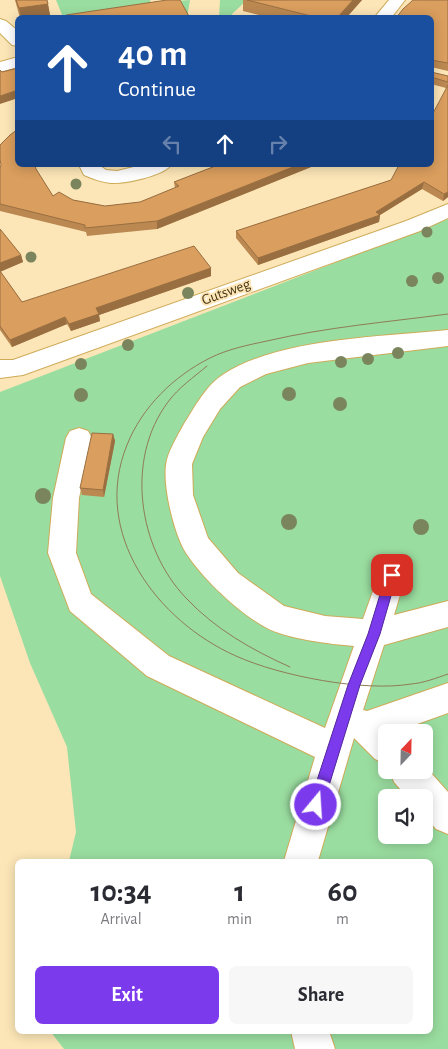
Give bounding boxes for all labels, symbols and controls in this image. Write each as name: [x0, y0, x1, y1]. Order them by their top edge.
icon: ahead: [35, 35, 100, 100]
text: 40 m: [118, 37, 187, 72]
text: Continue: [118, 78, 196, 100]
icon: left: [158, 130, 186, 158]
icon: ahead: [211, 130, 239, 158]
icon: right: [264, 130, 292, 158]
street label: Gutsweg: [200, 276, 253, 308]
pin: [371, 554, 413, 596]
icon: arrive: [378, 561, 406, 589]
north arrow: [378, 724, 432, 779]
map controls: [378, 724, 433, 844]
position arrow: [289, 778, 341, 830]
button: sound: [378, 789, 433, 844]
text: 10:34: [90, 877, 152, 907]
text: 1: [234, 877, 245, 907]
text: 60: [327, 877, 358, 907]
text: Arrival: [100, 911, 142, 927]
text: min: [227, 911, 252, 927]
text: m: [336, 911, 349, 927]
button: Exit: [35, 966, 219, 1024]
button: Share: [229, 966, 413, 1024]

